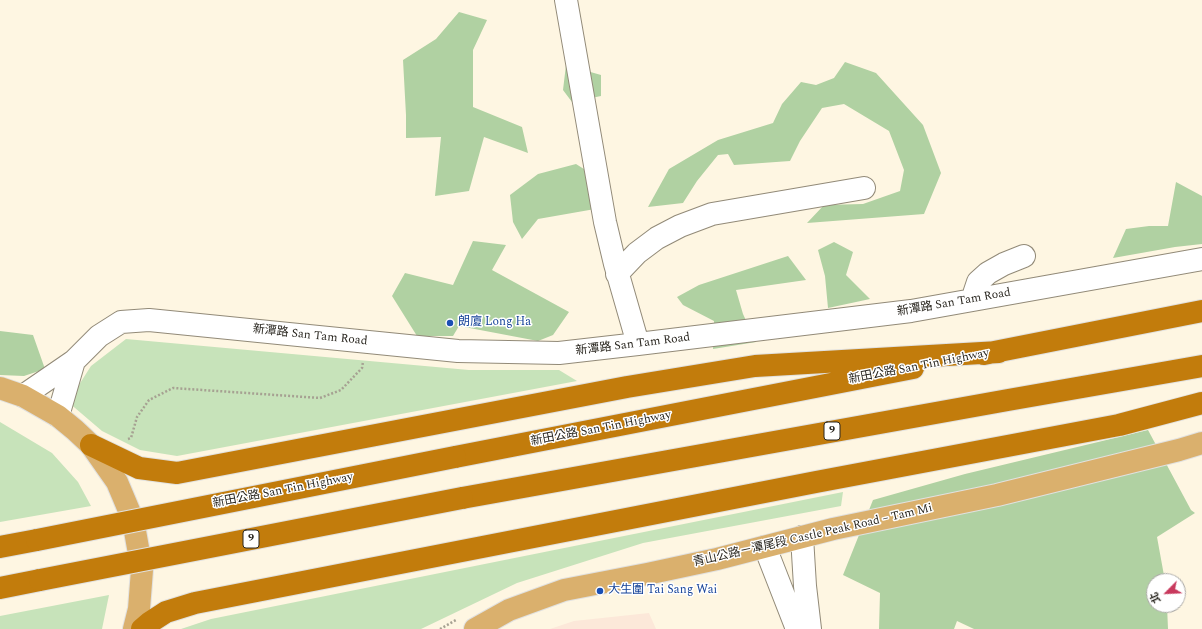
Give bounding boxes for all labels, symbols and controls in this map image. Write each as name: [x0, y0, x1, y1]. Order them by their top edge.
street label: 新潭路 San Tam Road: [896, 286, 1012, 320]
place label: 朗廈 Long Ha: [458, 316, 531, 330]
marker: 朗廈 Long Ha: [445, 318, 455, 328]
street label: 新潭路 San Tam Road: [252, 323, 368, 349]
street label: 新潭路 San Tam Road: [575, 331, 691, 359]
street label: 新田公路 San Tin Highway: [848, 346, 990, 388]
street label: 新田公路 San Tin Highway: [530, 408, 672, 450]
road number: 9: [824, 422, 840, 440]
street label: 新田公路 San Tin Highway: [212, 470, 354, 512]
street label: 青山公路－潭尾段 Castle Peak Road – Tam Mi: [692, 501, 934, 571]
road number: 9: [243, 530, 259, 548]
north arrow: [1146, 573, 1186, 613]
place label: 大生圍 Tai Sang Wai: [608, 584, 717, 598]
marker: 大生圍 Tai Sang Wai: [595, 586, 605, 596]
text: 北: [1145, 589, 1165, 606]

